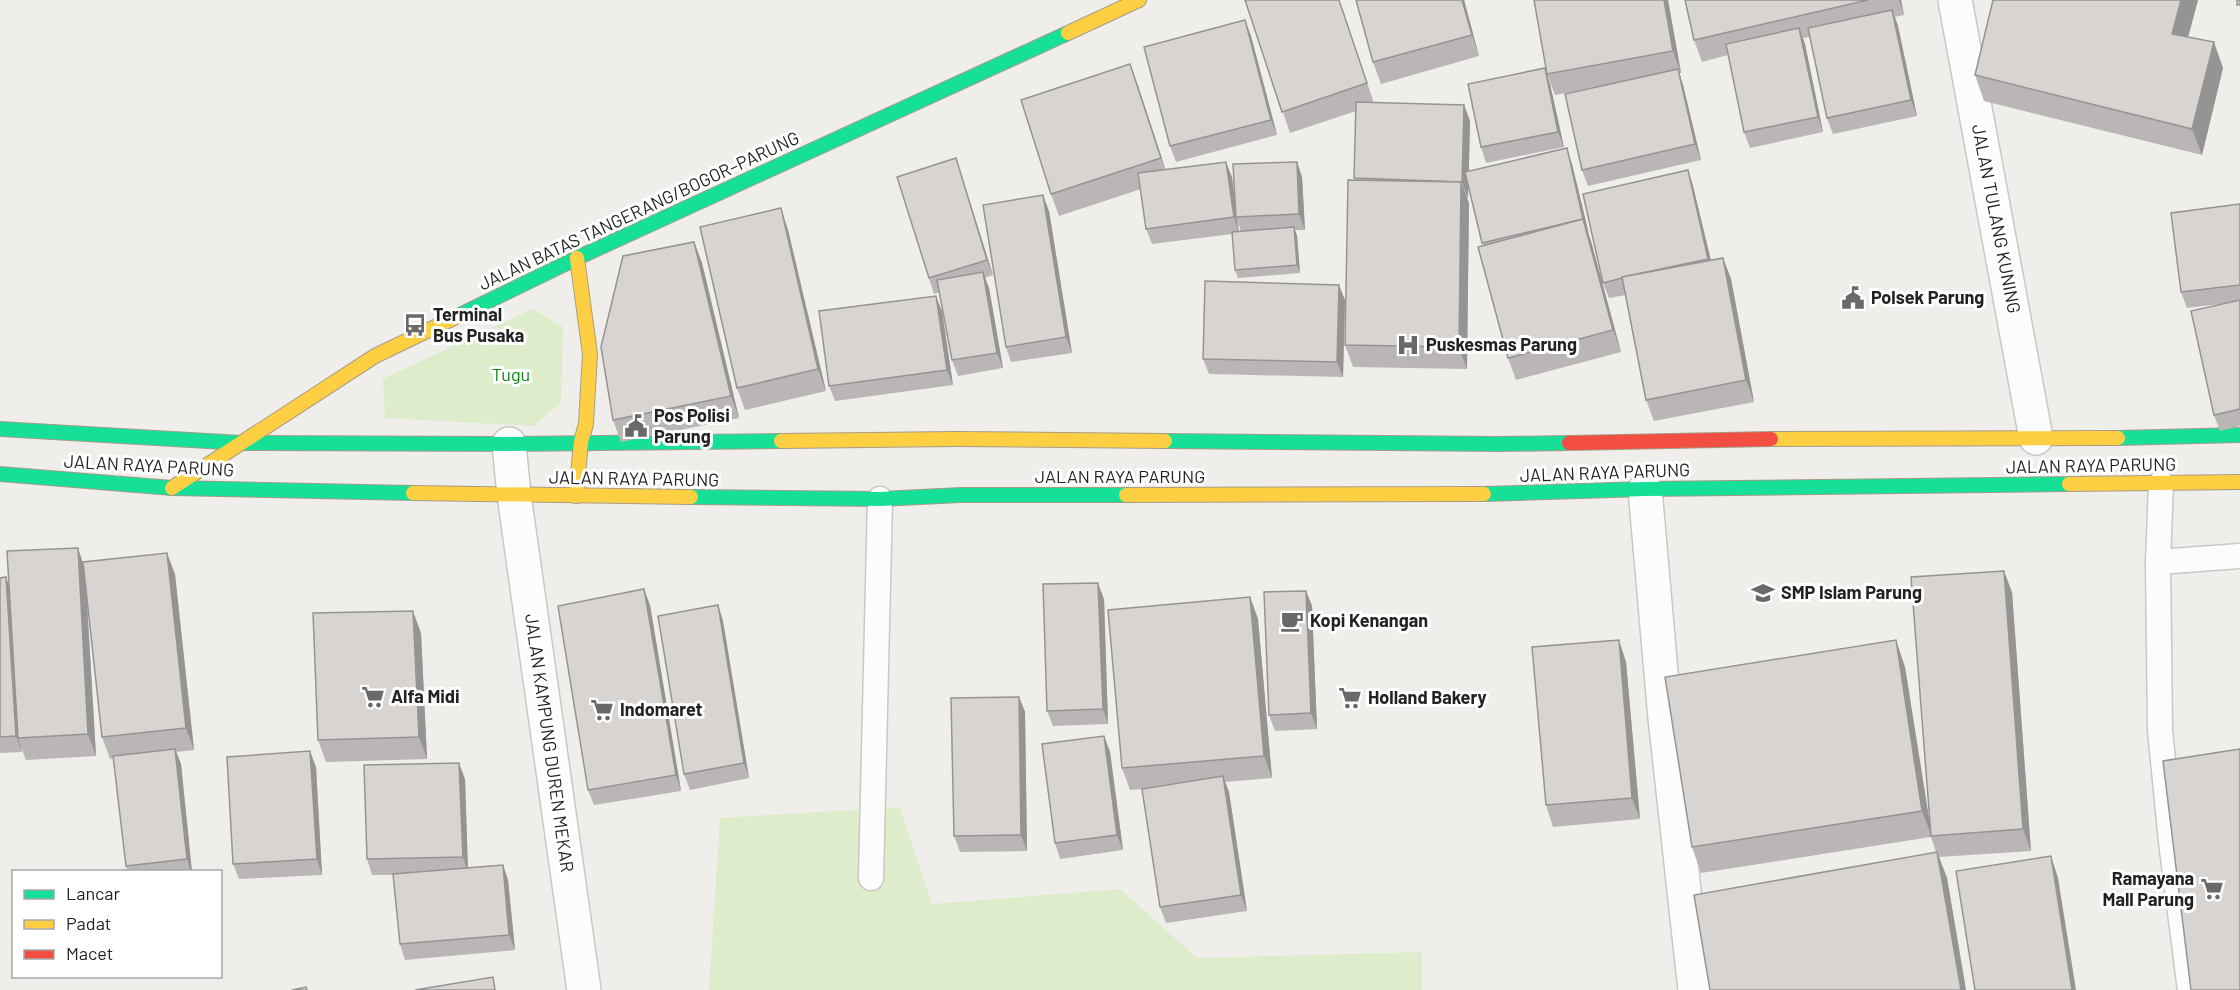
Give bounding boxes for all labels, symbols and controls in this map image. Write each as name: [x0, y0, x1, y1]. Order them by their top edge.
street label: JALAN TULANG KUNING: [1968, 122, 2026, 315]
street label: JALAN BATAS TANGERANG/BOGOR–PARUNG: [475, 126, 802, 294]
public building icon: Polsek Parung: [1840, 285, 1866, 311]
place label: Polsek Parung: [1871, 286, 1984, 308]
place label: Terminal Bus Pusaka: [433, 303, 524, 346]
bus stop icon: Terminal Bus Pusaka: [402, 312, 428, 338]
hospital icon: Puskesmas Parung: [1395, 332, 1421, 358]
place label: Puskesmas Parung: [1426, 333, 1577, 355]
park label: Tugu: [492, 363, 530, 385]
place label: Pos Polisi Parung: [654, 404, 730, 447]
public building icon: Pos Polisi Parung: [623, 413, 649, 439]
street label: JALAN RAYA PARUNG: [63, 450, 235, 480]
street label: JALAN RAYA PARUNG: [2006, 453, 2176, 477]
street label: JALAN RAYA PARUNG: [1519, 458, 1691, 486]
street label: JALAN RAYA PARUNG: [1035, 465, 1205, 487]
street label: JALAN RAYA PARUNG: [549, 466, 719, 490]
school or university icon: SMP Islam Parung: [1750, 580, 1776, 606]
place label: SMP Islam Parung: [1781, 581, 1922, 603]
cafe icon: Kopi Kenangan: [1279, 608, 1305, 634]
place label: Kopi Kenangan: [1310, 609, 1428, 631]
street label: JALAN KAMPUNG DUREN MEKAR: [521, 612, 579, 874]
supermarket icon: Alfa Midi: [360, 684, 386, 710]
place label: Alfa Midi: [391, 685, 460, 707]
supermarket icon: Holland Bakery: [1337, 685, 1363, 711]
place label: Holland Bakery: [1368, 686, 1487, 708]
supermarket icon: Indomaret: [589, 697, 615, 723]
place label: Indomaret: [620, 698, 703, 720]
place label: Ramayana Mall Parung: [2103, 867, 2194, 910]
legend: [12, 870, 222, 978]
supermarket icon: Ramayana Mall Parung: [2199, 876, 2225, 902]
text: Lancar: [66, 882, 121, 904]
text: Padat: [66, 912, 111, 934]
text: Macet: [66, 942, 113, 964]

